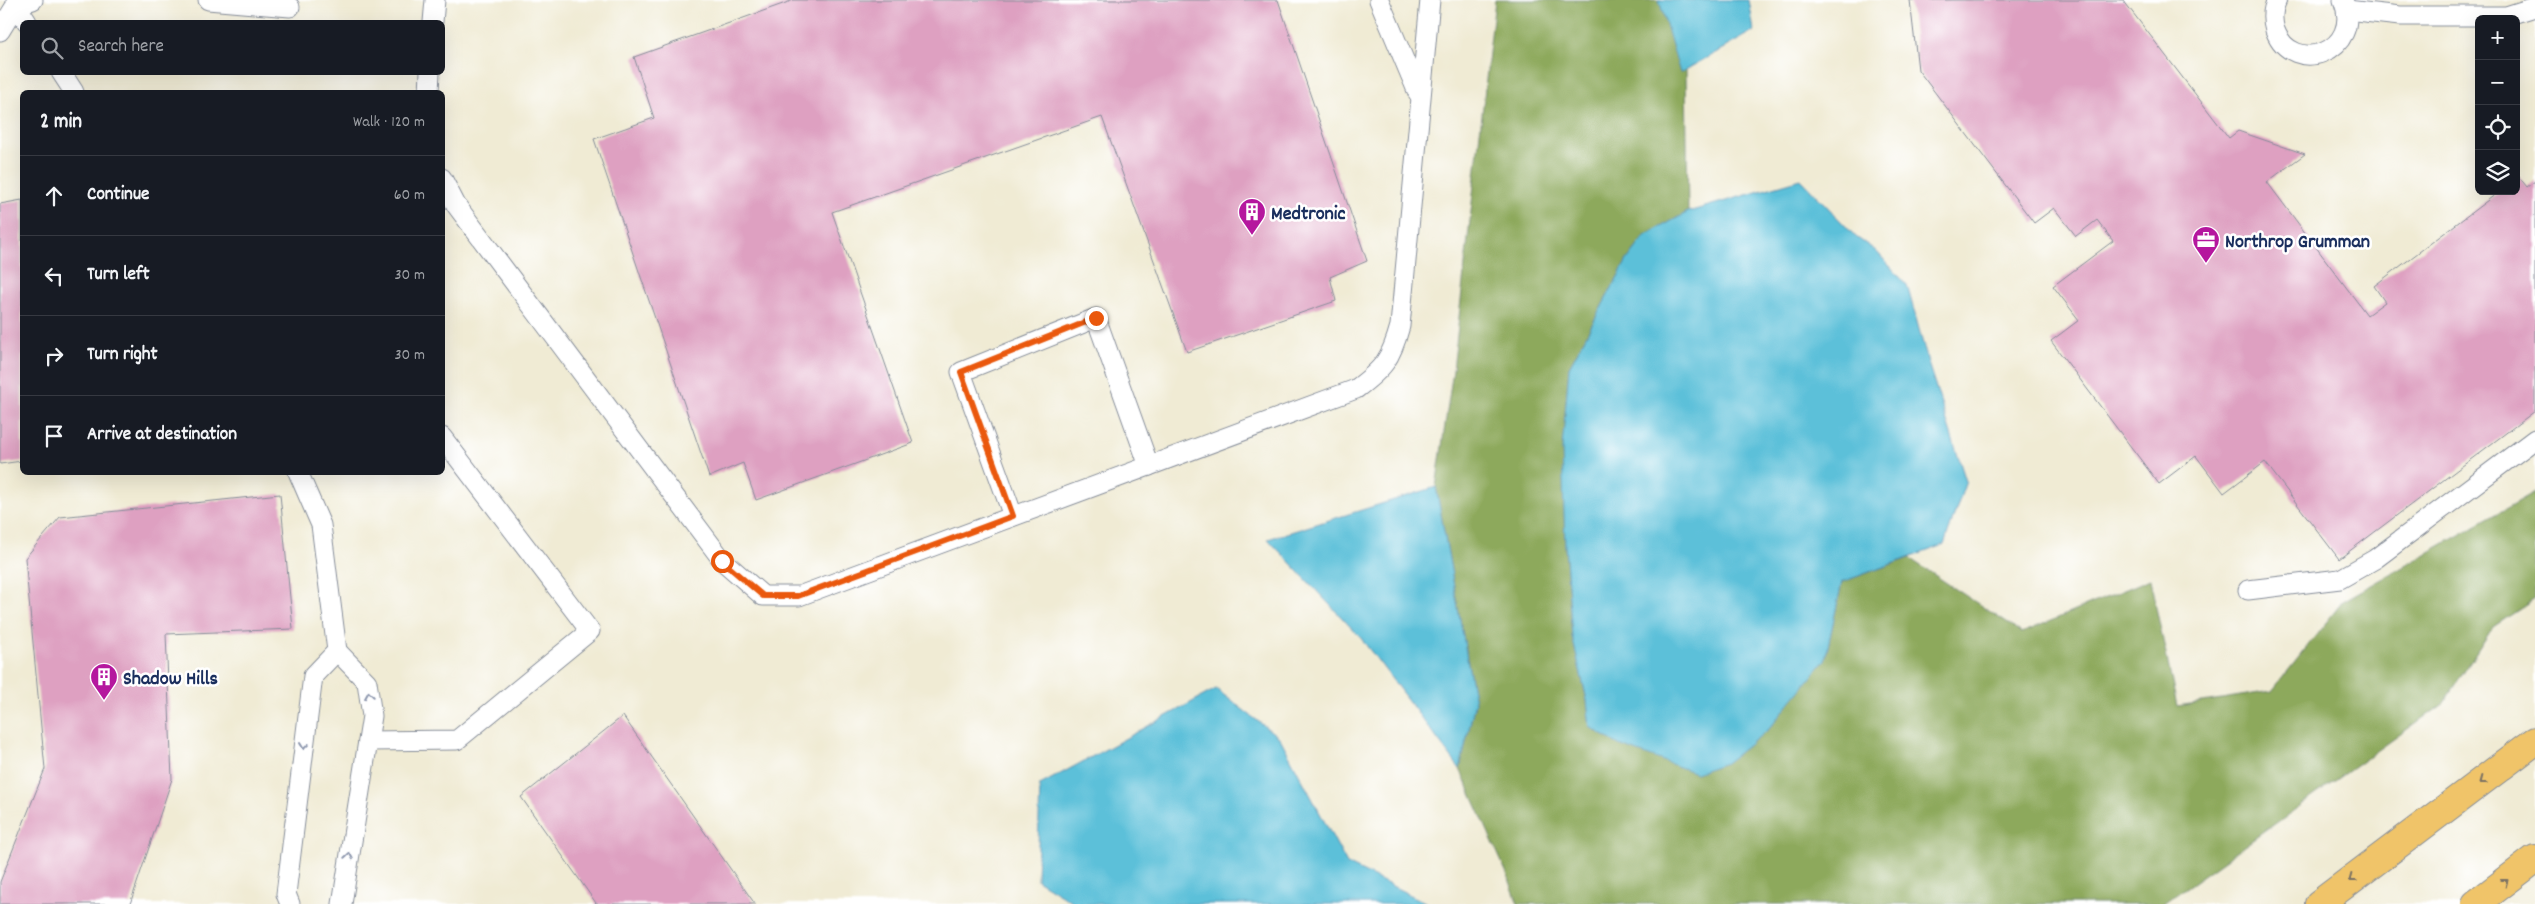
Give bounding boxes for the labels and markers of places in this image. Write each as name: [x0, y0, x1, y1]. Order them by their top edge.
building icon: Medtronic: [1237, 197, 1267, 236]
place label: Medtronic: [1271, 201, 1346, 229]
office icon: Northrop Grumman: [2191, 225, 2221, 264]
place label: Northrop Grumman: [2225, 229, 2370, 257]
building icon: Shadow Hills: [89, 662, 119, 701]
place label: Shadow Hills: [123, 666, 218, 694]

